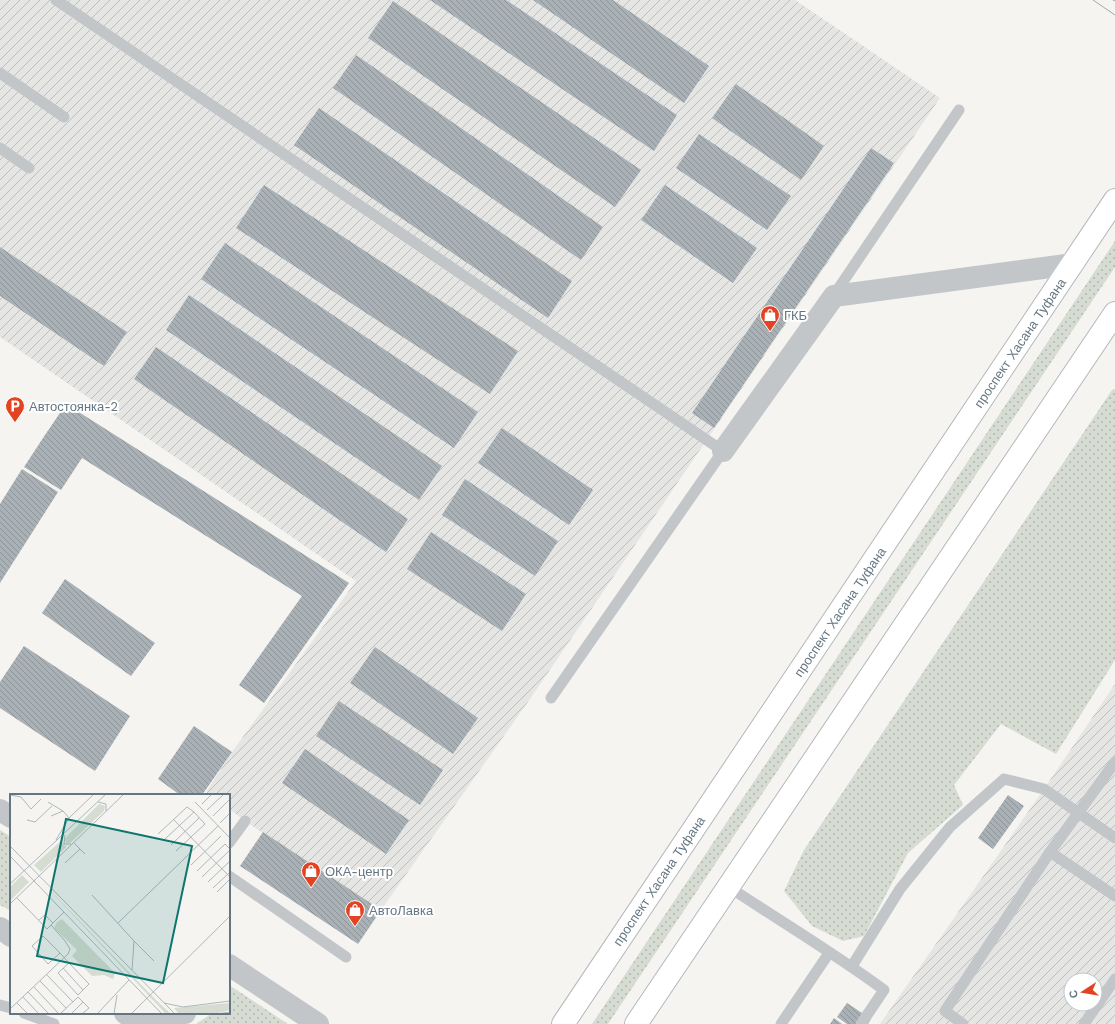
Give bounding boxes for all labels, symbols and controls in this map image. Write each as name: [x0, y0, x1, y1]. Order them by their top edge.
street label: проспект Хасана Туфана: [971, 275, 1069, 411]
shop icon: ГКБ: [759, 304, 781, 332]
place label: ГКБ: [784, 308, 807, 323]
parking icon: Автостоянка-2: [4, 395, 26, 423]
place label: Автостоянка-2: [29, 399, 118, 414]
street label: проспект Хасана Туфана: [791, 544, 889, 680]
inset map: [10, 794, 230, 1014]
street label: проспект Хасана Туфана: [610, 813, 708, 949]
shop icon: ОКА-центр: [300, 860, 322, 888]
place label: ОКА-центр: [325, 864, 393, 879]
shop icon: АвтоЛавка: [344, 899, 366, 927]
place label: АвтоЛавка: [369, 903, 434, 918]
north arrow: [1063, 972, 1103, 1012]
text: С: [1067, 989, 1081, 999]

